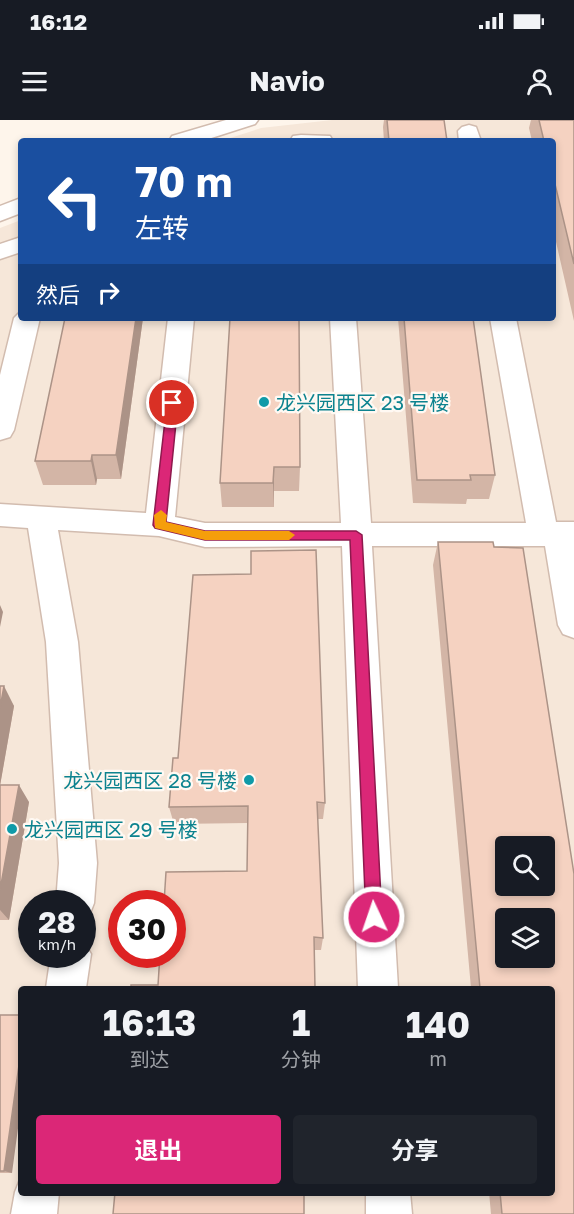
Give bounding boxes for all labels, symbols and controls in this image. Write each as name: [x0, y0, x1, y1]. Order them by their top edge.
text: 16:12: [30, 8, 87, 35]
icon: menu: [18, 65, 51, 98]
text: Navio: [249, 65, 325, 97]
icon: person: [523, 65, 556, 98]
text: 70 m: [135, 156, 232, 206]
icon: left: [36, 162, 114, 240]
text: 左转: [135, 212, 189, 244]
icon: right: [92, 276, 125, 309]
text: 然后: [36, 281, 80, 308]
pin: [146, 377, 197, 428]
icon: arrive: [155, 386, 188, 419]
place label: 龙兴园西区 23 号楼: [276, 390, 449, 414]
marker: 龙兴园西区 23 号楼: [257, 395, 271, 409]
place label: 龙兴园西区 28 号楼: [63, 768, 237, 792]
marker: 龙兴园西区 28 号楼: [242, 773, 256, 787]
place label: 龙兴园西区 29 号楼: [24, 817, 198, 841]
marker: 龙兴园西区 29 号楼: [5, 822, 19, 836]
map controls: [495, 836, 555, 968]
button: search: [495, 836, 555, 896]
position arrow: [342, 885, 406, 949]
speed limit sign: 30: [108, 890, 186, 968]
text: 28: [38, 904, 76, 940]
button: layers: [495, 908, 555, 968]
text: km/h: [38, 935, 76, 953]
text: 16:13: [103, 1001, 196, 1044]
text: 1: [292, 1001, 310, 1044]
text: 140: [406, 1003, 470, 1046]
text: m: [429, 1046, 447, 1070]
text: 到达: [129, 1047, 169, 1071]
text: 分钟: [281, 1047, 321, 1071]
button: 退出: [36, 1115, 281, 1184]
button: 分享: [293, 1115, 537, 1184]

